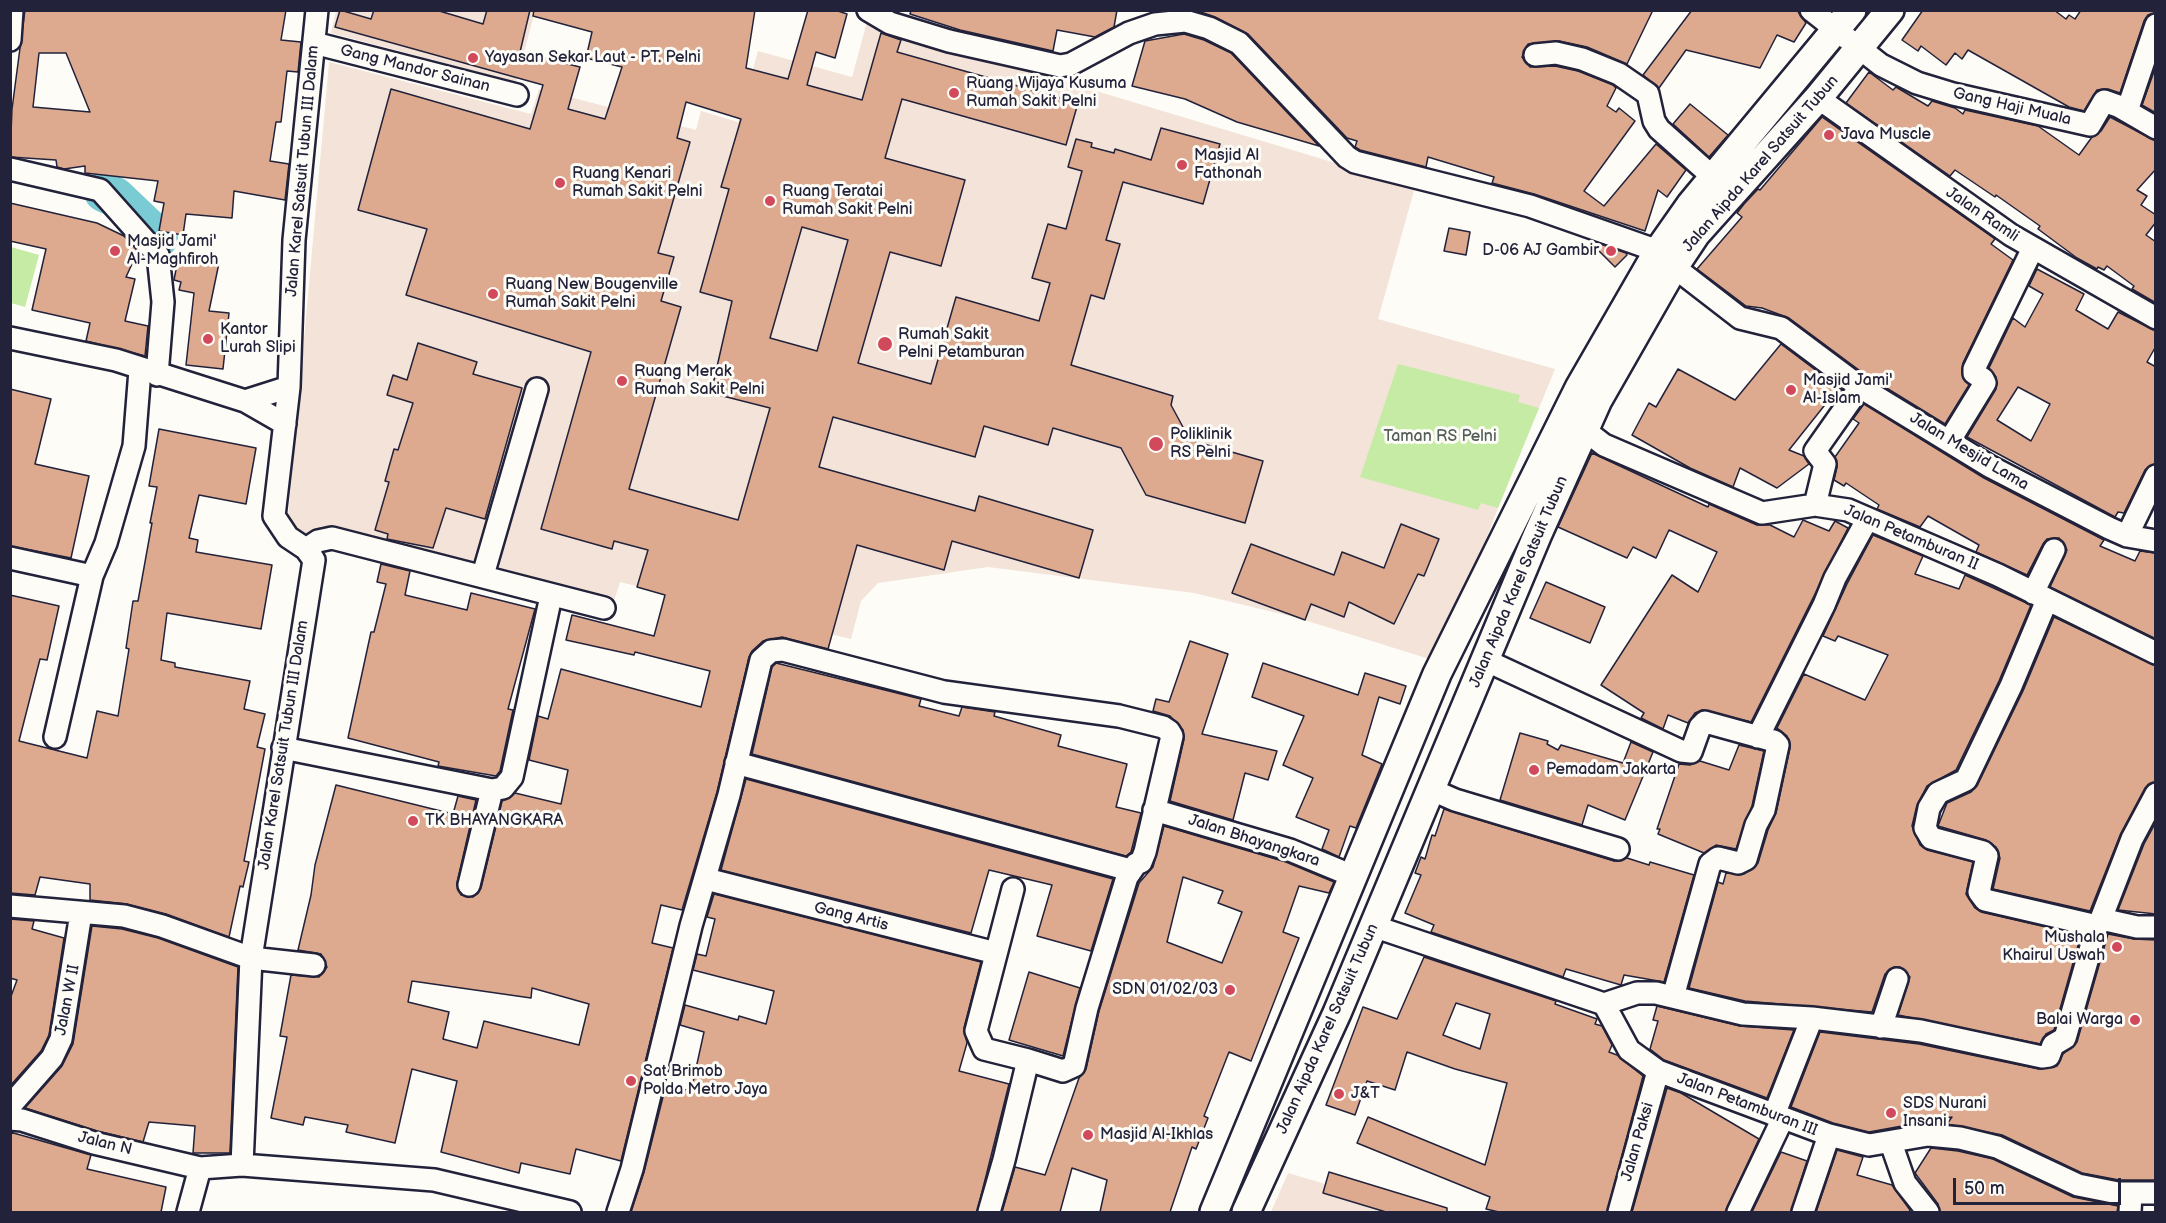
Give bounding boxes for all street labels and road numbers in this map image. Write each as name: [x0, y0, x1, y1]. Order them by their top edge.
street label: Gang Mandor Sainan: [338, 41, 492, 97]
street label: Jalan Karel Satsuit Tubun III Dalam: [282, 45, 324, 297]
street label: Jalan Aipda Karel Satsuit Tubun: [1679, 72, 1843, 256]
street label: Gang Haji Muala: [1951, 84, 2073, 130]
street label: Jalan Ramli: [1942, 184, 2022, 246]
street label: Jalan Mesjid Lama: [1906, 409, 2032, 495]
street label: Jalan Aipda Karel Satsuit Tubun: [1466, 473, 1572, 691]
street label: Jalan Petamburan II: [1841, 501, 1981, 575]
street label: Jalan Karel Satsuit Tubun III Dalam: [255, 619, 313, 871]
street label: Jalan Bhayangkara: [1186, 811, 1322, 871]
street label: Gang Artis: [812, 898, 890, 936]
street label: Jalan Aipda Karel Satsuit Tubun: [1273, 921, 1383, 1137]
street label: Jalan W II: [52, 963, 84, 1037]
street label: Jalan Petamburan III: [1674, 1069, 1820, 1141]
street label: Jalan Paksi: [1618, 1100, 1658, 1184]
street label: Jalan N: [76, 1128, 134, 1160]

